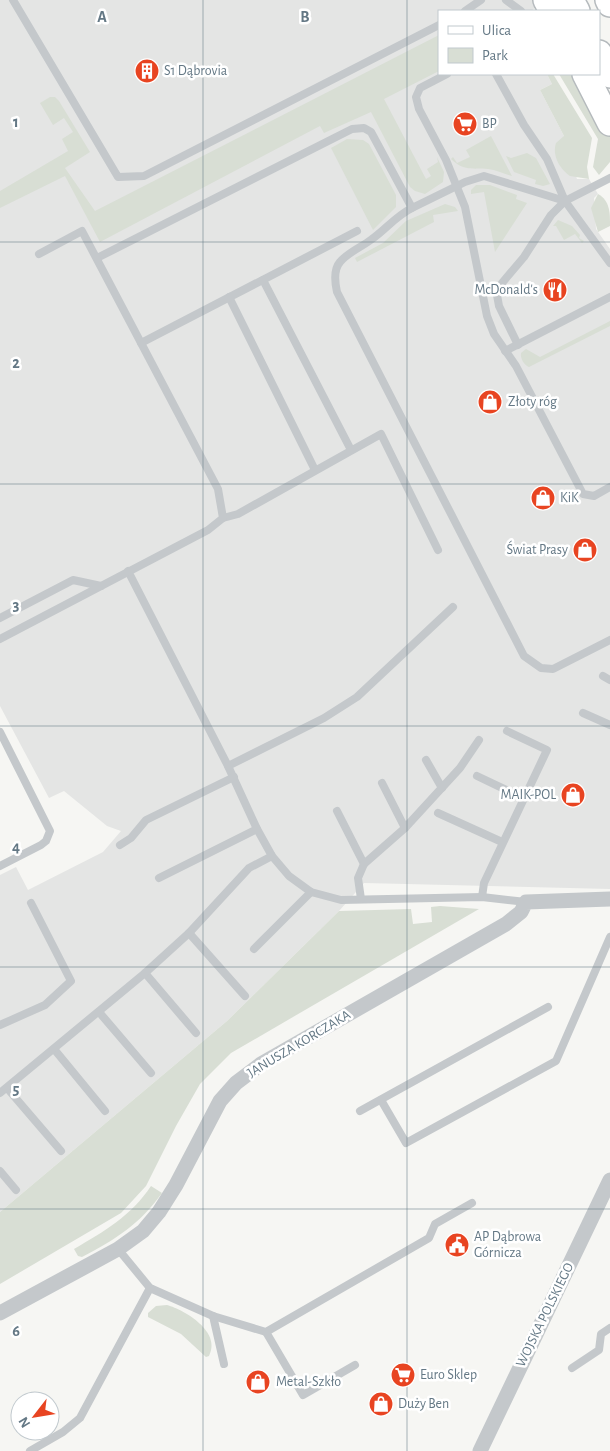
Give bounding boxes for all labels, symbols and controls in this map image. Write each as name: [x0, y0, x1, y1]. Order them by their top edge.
text: A: [97, 9, 107, 25]
text: B: [300, 9, 310, 25]
legend: [438, 10, 600, 75]
text: Ulica: [482, 23, 511, 38]
text: Park: [482, 48, 508, 63]
building icon: S1 Dąbrovia: [134, 58, 160, 84]
place label: S1 Dąbrovia: [164, 64, 228, 78]
supermarket icon: BP: [452, 111, 478, 137]
text: 1: [13, 114, 19, 130]
place label: BP: [482, 117, 497, 131]
restaurant icon: McDonald's: [542, 277, 568, 303]
place label: McDonald's: [475, 283, 538, 297]
text: 2: [12, 355, 20, 371]
shop icon: Złoty róg: [477, 389, 503, 415]
place label: Złoty róg: [508, 395, 557, 409]
shop icon: KiK: [530, 485, 556, 511]
place label: KiK: [560, 491, 579, 505]
shop icon: Świat Prasy: [572, 537, 598, 563]
place label: Świat Prasy: [507, 540, 568, 557]
text: 3: [13, 597, 20, 613]
shop icon: MAIK-POL: [560, 782, 586, 808]
place label: MAIK-POL: [500, 788, 556, 802]
text: 4: [12, 839, 20, 855]
street label: JANUSZA KORCZAKA: [245, 1008, 353, 1080]
text: 5: [13, 1081, 20, 1097]
place label: AP Dąbrowa Górnicza: [474, 1230, 542, 1260]
public building icon: AP Dąbrowa Górnicza: [444, 1232, 470, 1258]
street label: WOJSKA POLSKIEGO: [514, 1261, 576, 1369]
text: 6: [12, 1323, 20, 1339]
supermarket icon: Euro Sklep: [390, 1362, 416, 1388]
place label: Euro Sklep: [420, 1368, 477, 1382]
shop icon: Metal-Szkło: [245, 1369, 271, 1395]
place label: Metal-Szkło: [276, 1375, 341, 1389]
north arrow: [10, 1391, 60, 1441]
shop icon: Duży Ben: [368, 1391, 394, 1417]
place label: Duży Ben: [398, 1397, 449, 1411]
text: N: [16, 1414, 33, 1430]

